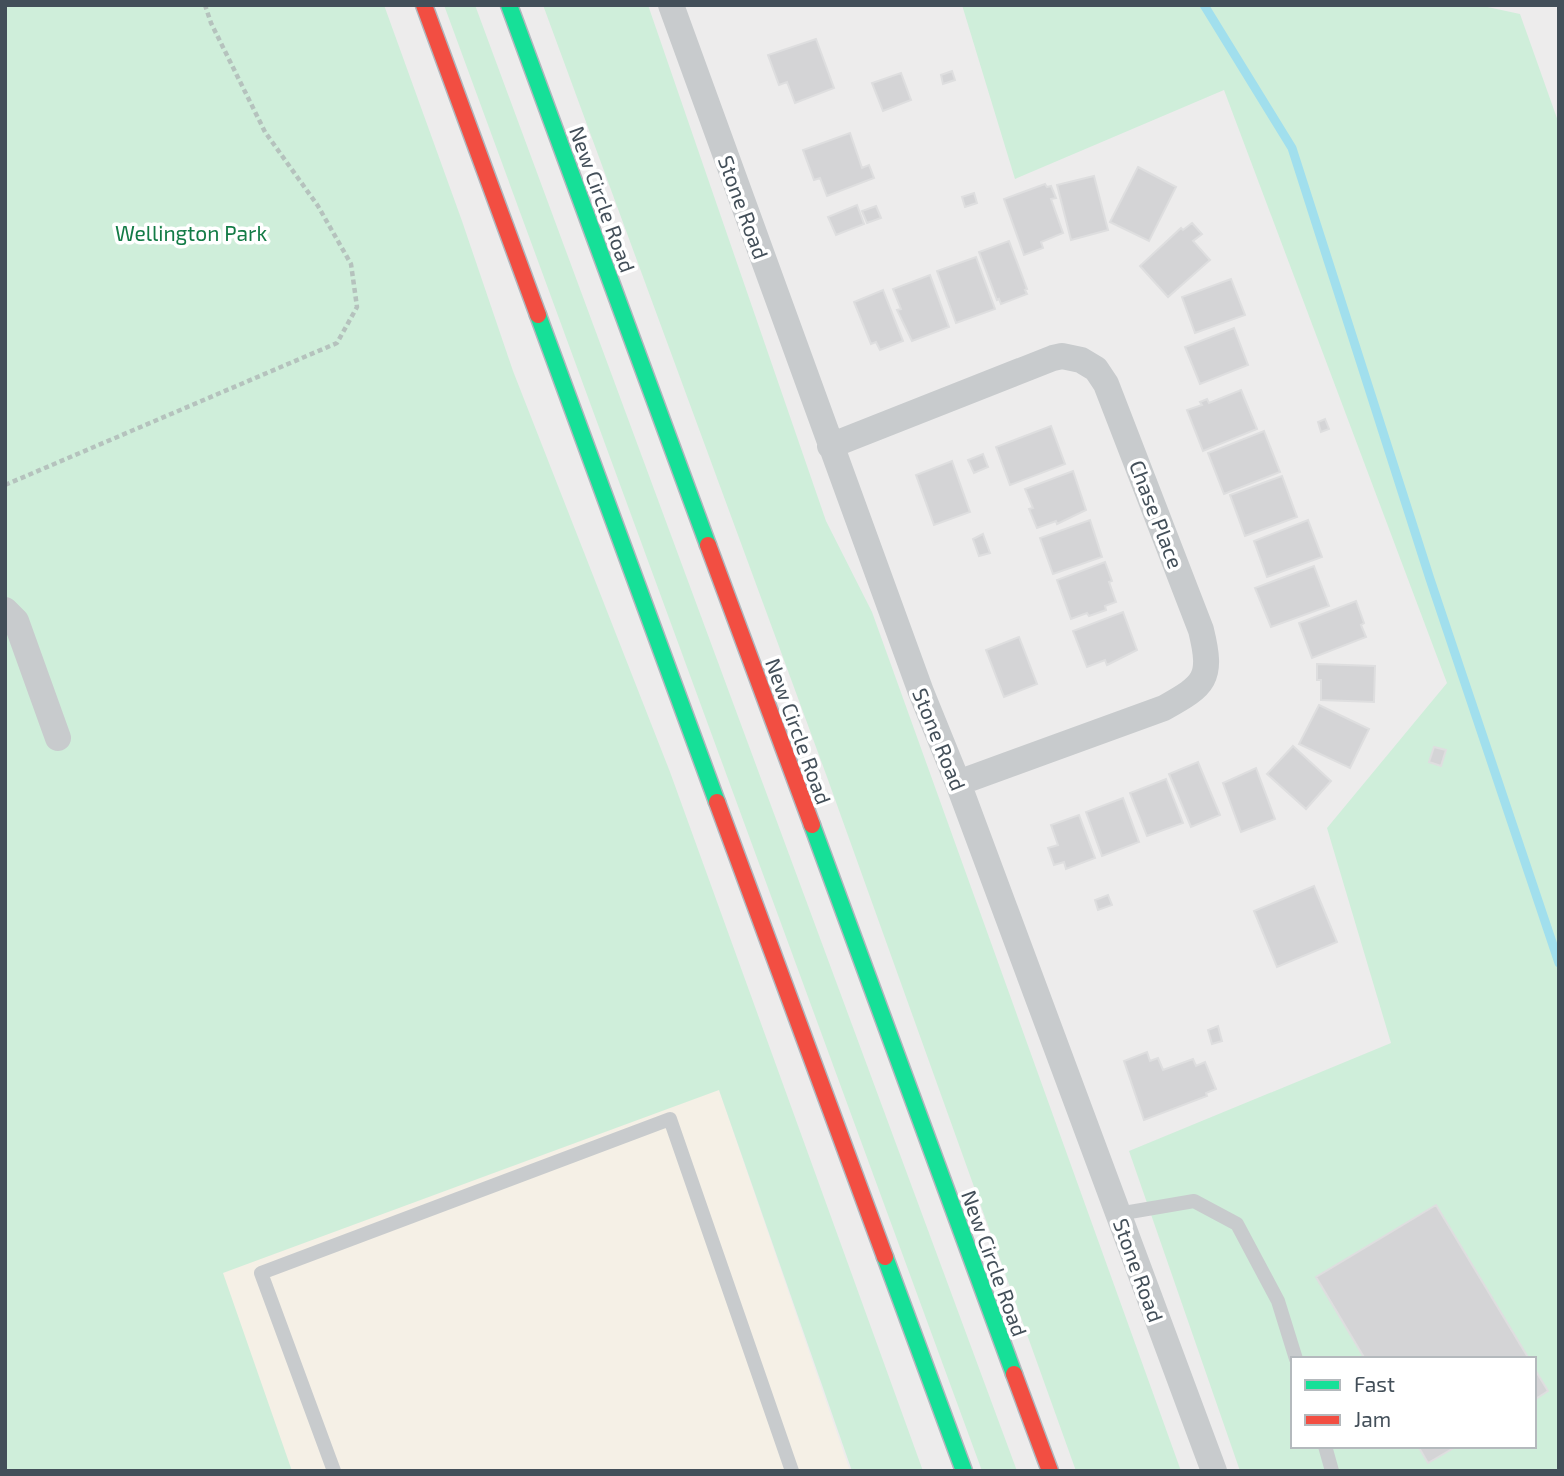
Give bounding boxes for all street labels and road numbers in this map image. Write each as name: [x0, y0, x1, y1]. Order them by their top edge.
street label: New Circle Road: [565, 122, 641, 276]
street label: Stone Road: [714, 152, 774, 262]
street label: Chase Place: [1125, 456, 1189, 572]
street label: New Circle Road: [761, 654, 837, 808]
street label: Stone Road: [908, 684, 972, 794]
street label: New Circle Road: [957, 1186, 1033, 1340]
street label: Stone Road: [1109, 1215, 1169, 1325]

